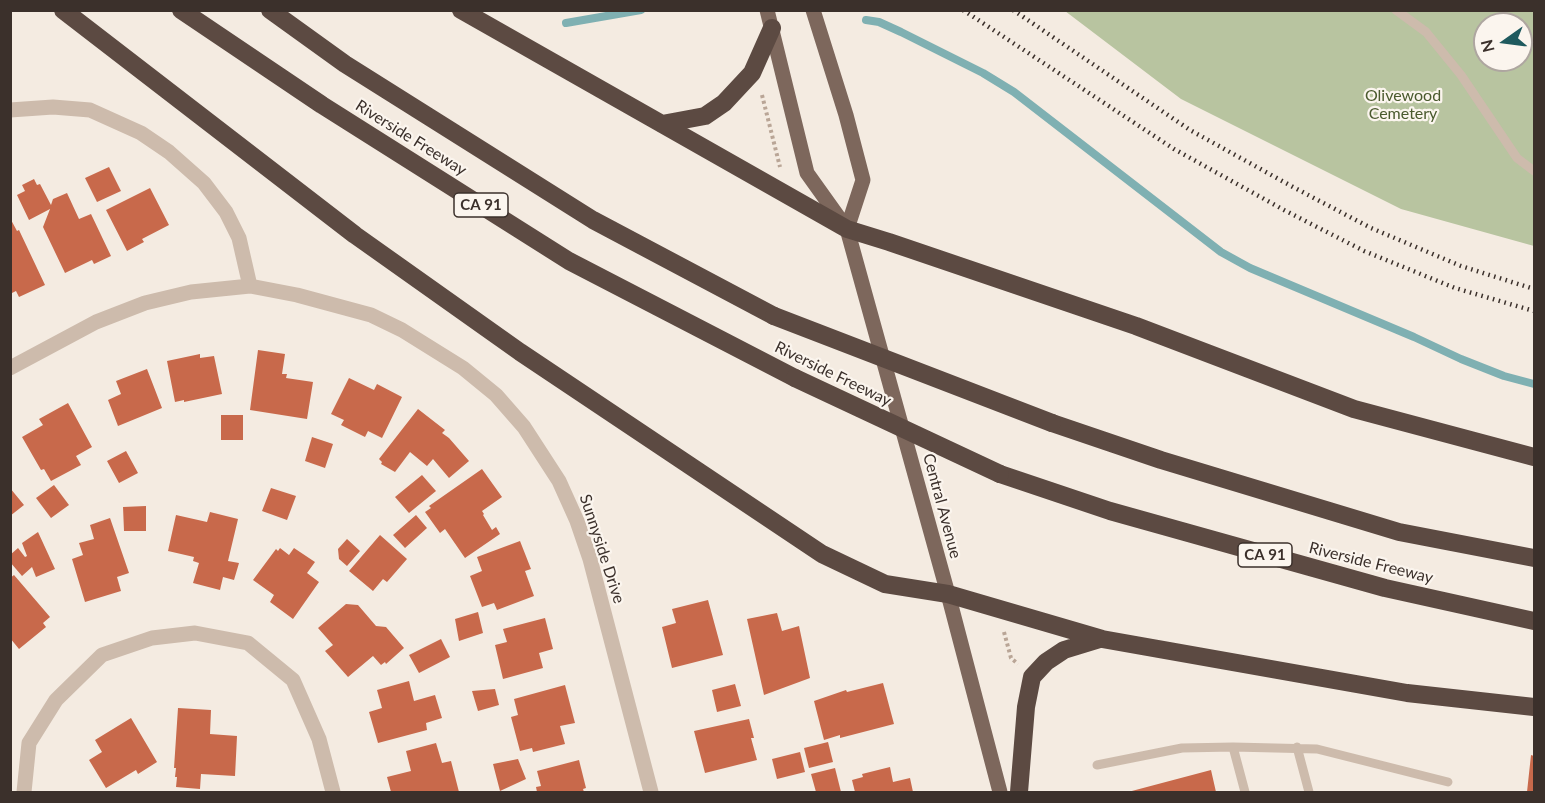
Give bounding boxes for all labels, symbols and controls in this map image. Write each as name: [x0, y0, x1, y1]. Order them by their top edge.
north arrow: [1473, 12, 1533, 72]
text: N: [1476, 38, 1498, 54]
park label: Olivewood Cemetery: [1365, 86, 1441, 124]
street label: Riverside Freeway: [352, 96, 470, 180]
road number: CA 91: [454, 193, 508, 217]
street label: Riverside Freeway: [772, 337, 894, 411]
street label: Central Avenue: [919, 451, 965, 561]
street label: Sunnyside Drive: [575, 492, 629, 606]
street label: Riverside Freeway: [1307, 538, 1435, 588]
road number: CA 91: [1238, 543, 1292, 567]

